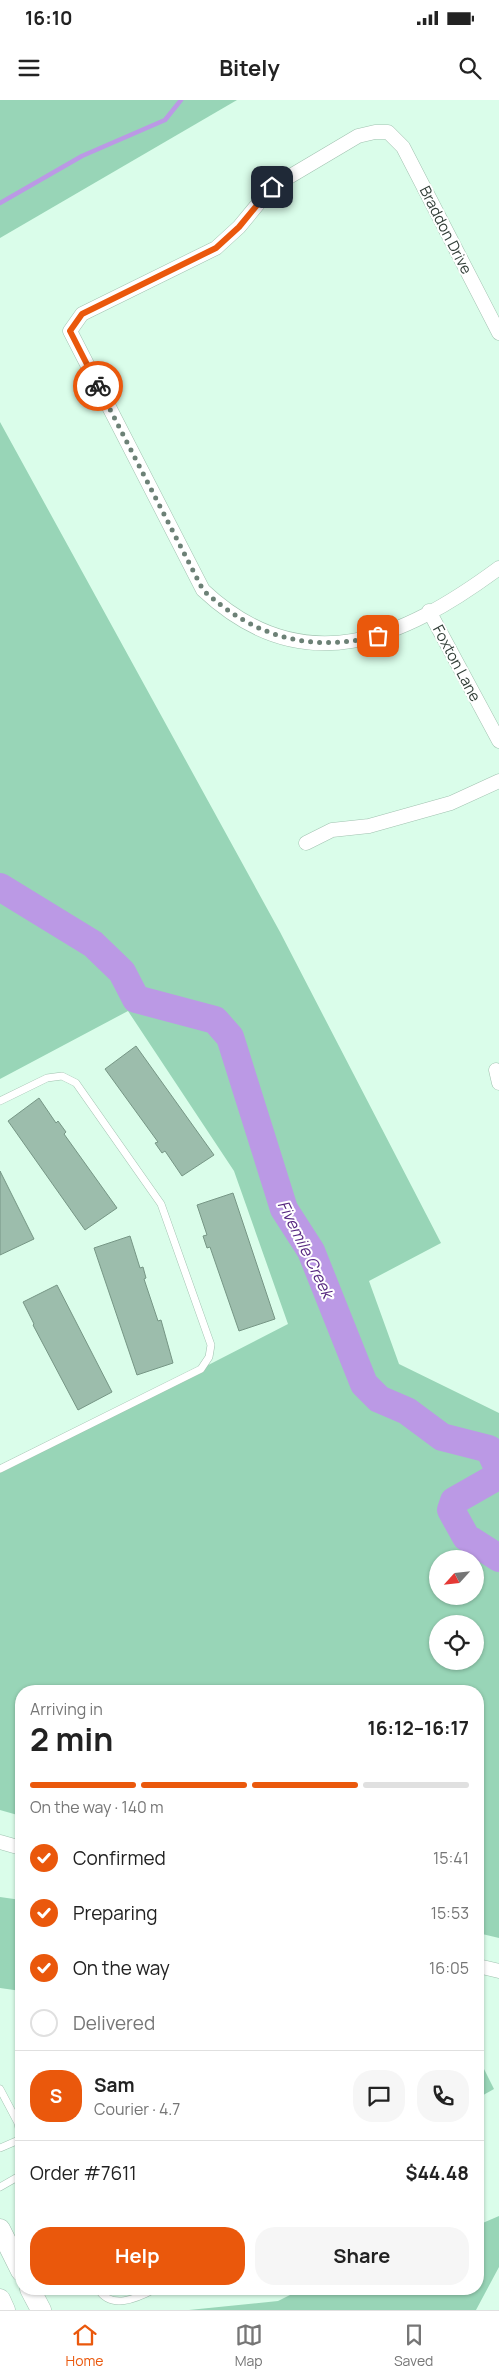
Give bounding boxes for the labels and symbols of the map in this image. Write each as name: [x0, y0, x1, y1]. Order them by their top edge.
pin: [251, 166, 293, 208]
street label: Braddon Drive: [415, 182, 477, 278]
courier: [73, 361, 123, 411]
pin: [357, 615, 399, 657]
street label: Foxton Lane: [428, 621, 486, 705]
water label: Fivemile Creek: [273, 1197, 340, 1303]
north arrow: [429, 1550, 484, 1605]

